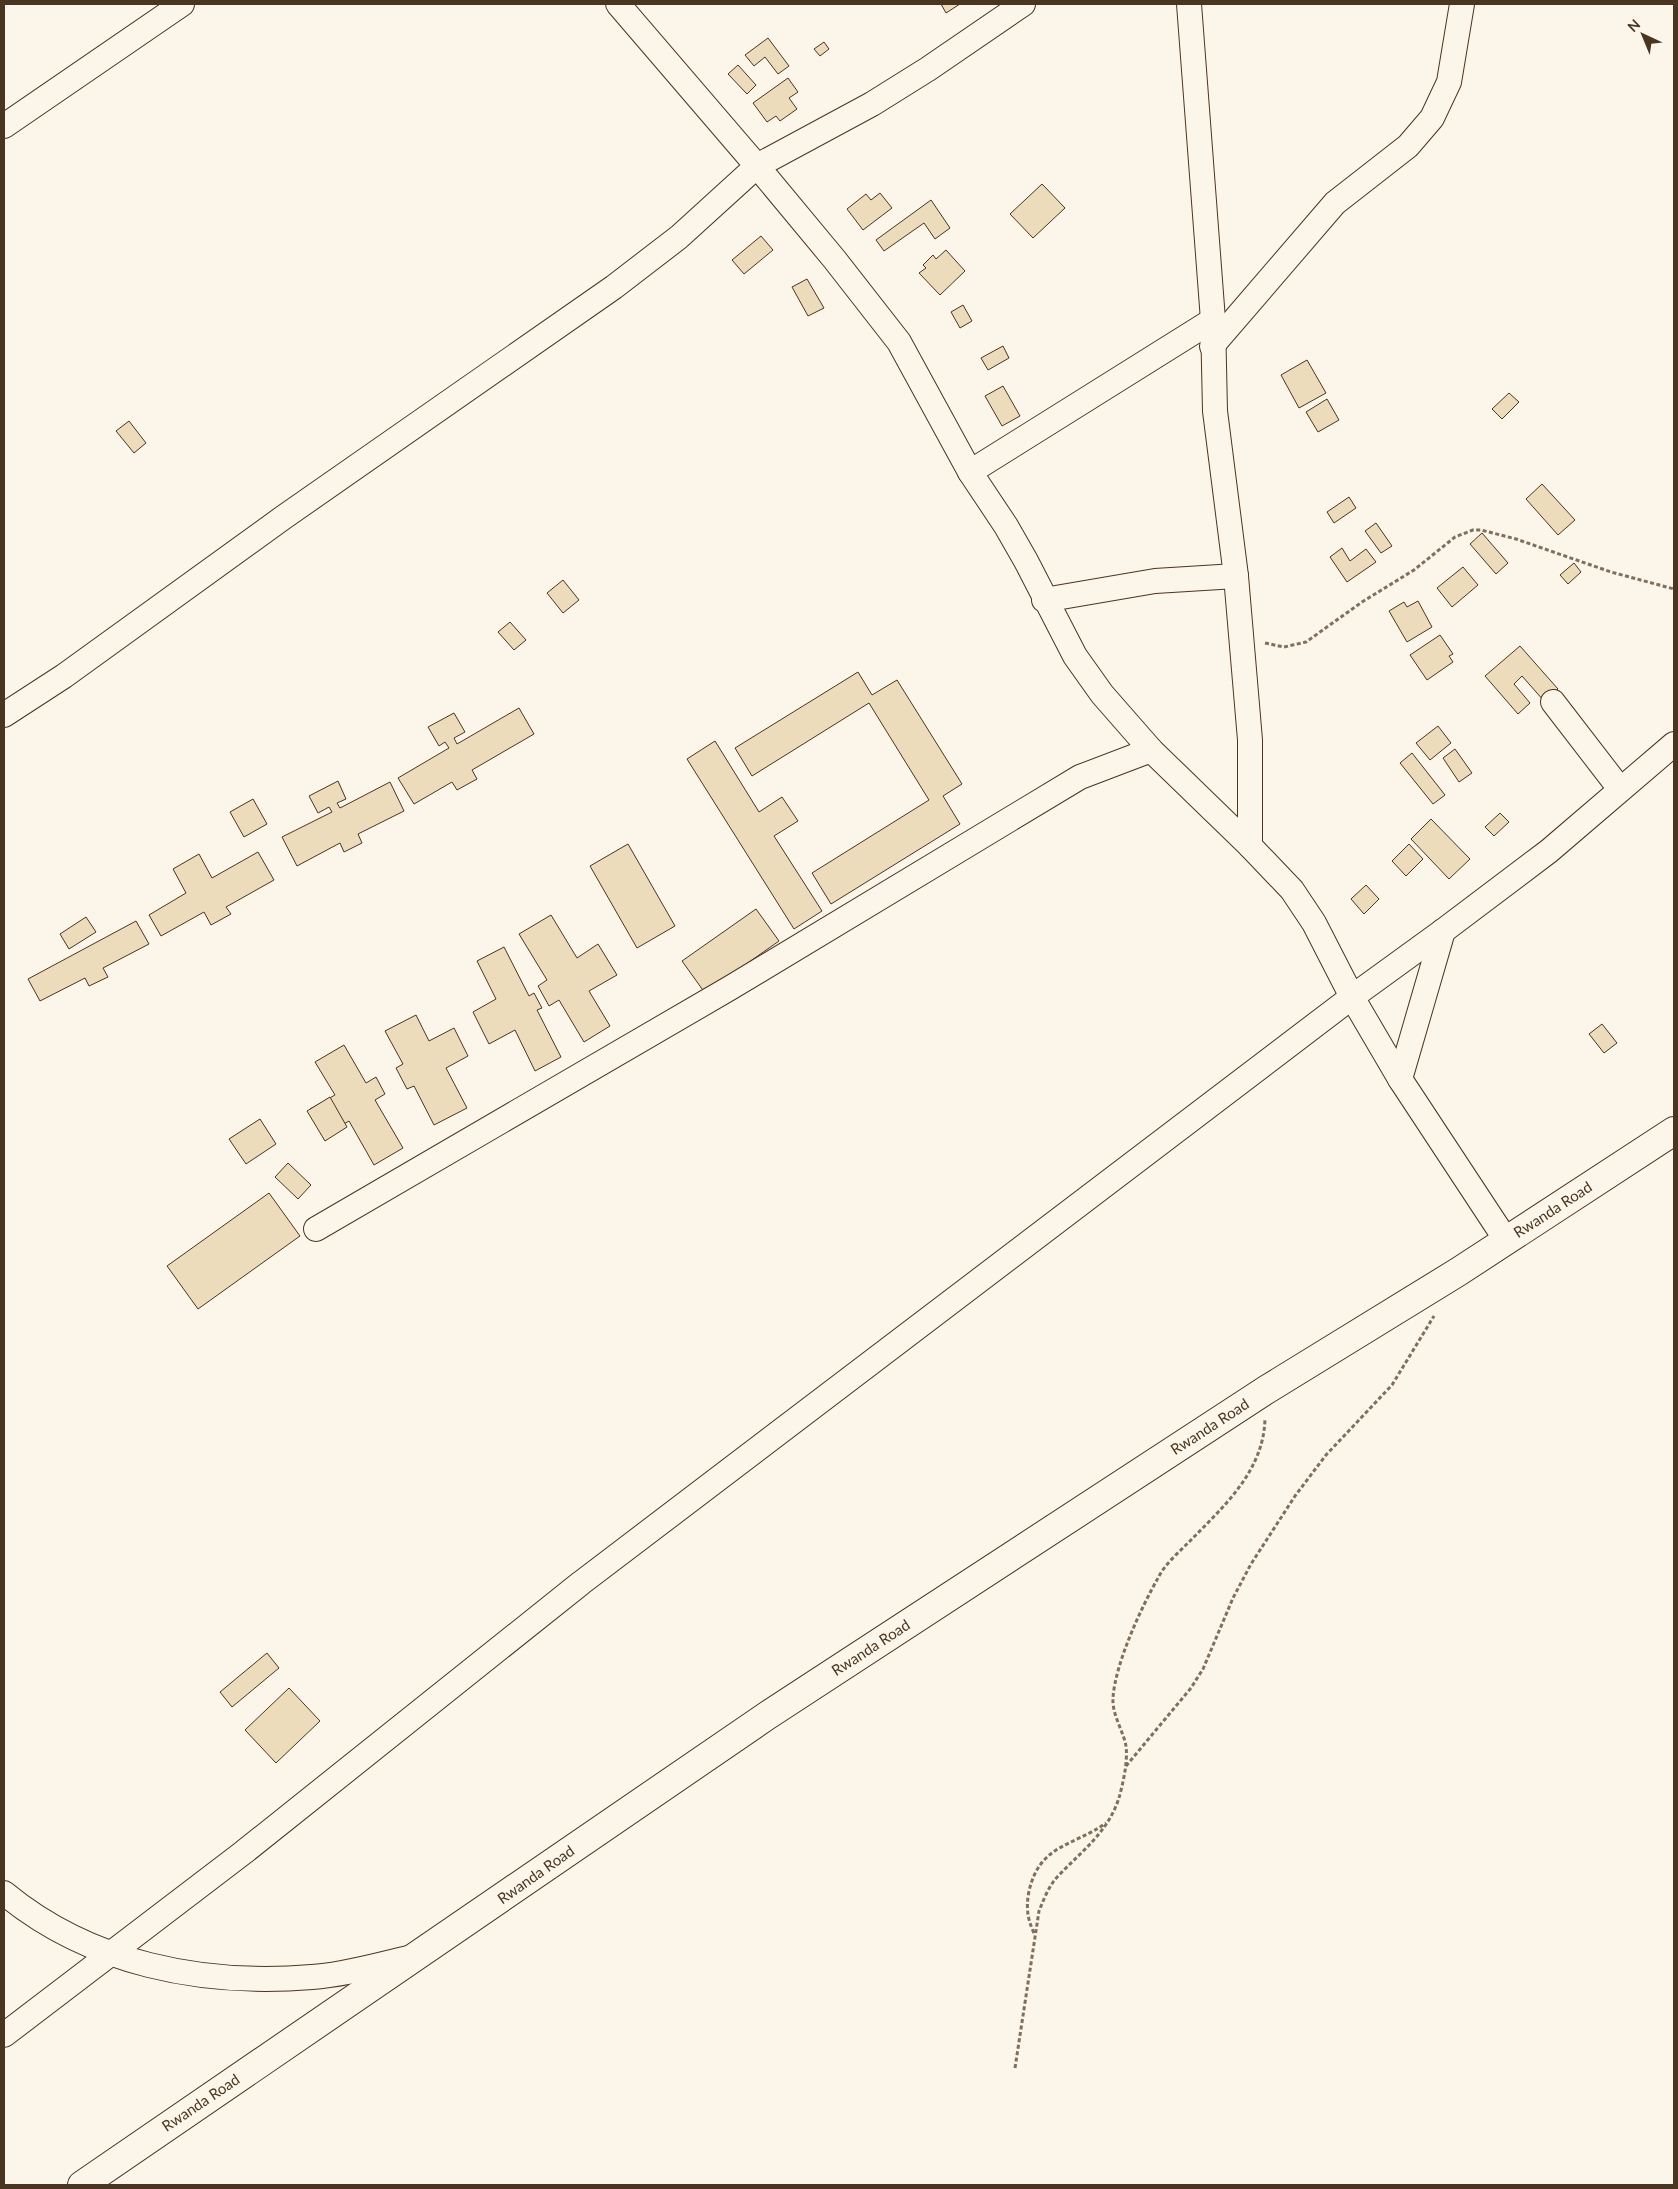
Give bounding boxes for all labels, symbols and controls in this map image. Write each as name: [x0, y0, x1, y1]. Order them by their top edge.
north arrow: [1618, 10, 1668, 60]
text: N: [1624, 15, 1643, 35]
street label: Rwanda Road: [1510, 1177, 1595, 1241]
street label: Rwanda Road: [1167, 1394, 1252, 1458]
street label: Rwanda Road: [828, 1615, 913, 1679]
street label: Rwanda Road: [494, 1841, 577, 1907]
street label: Rwanda Road: [158, 2070, 243, 2135]

